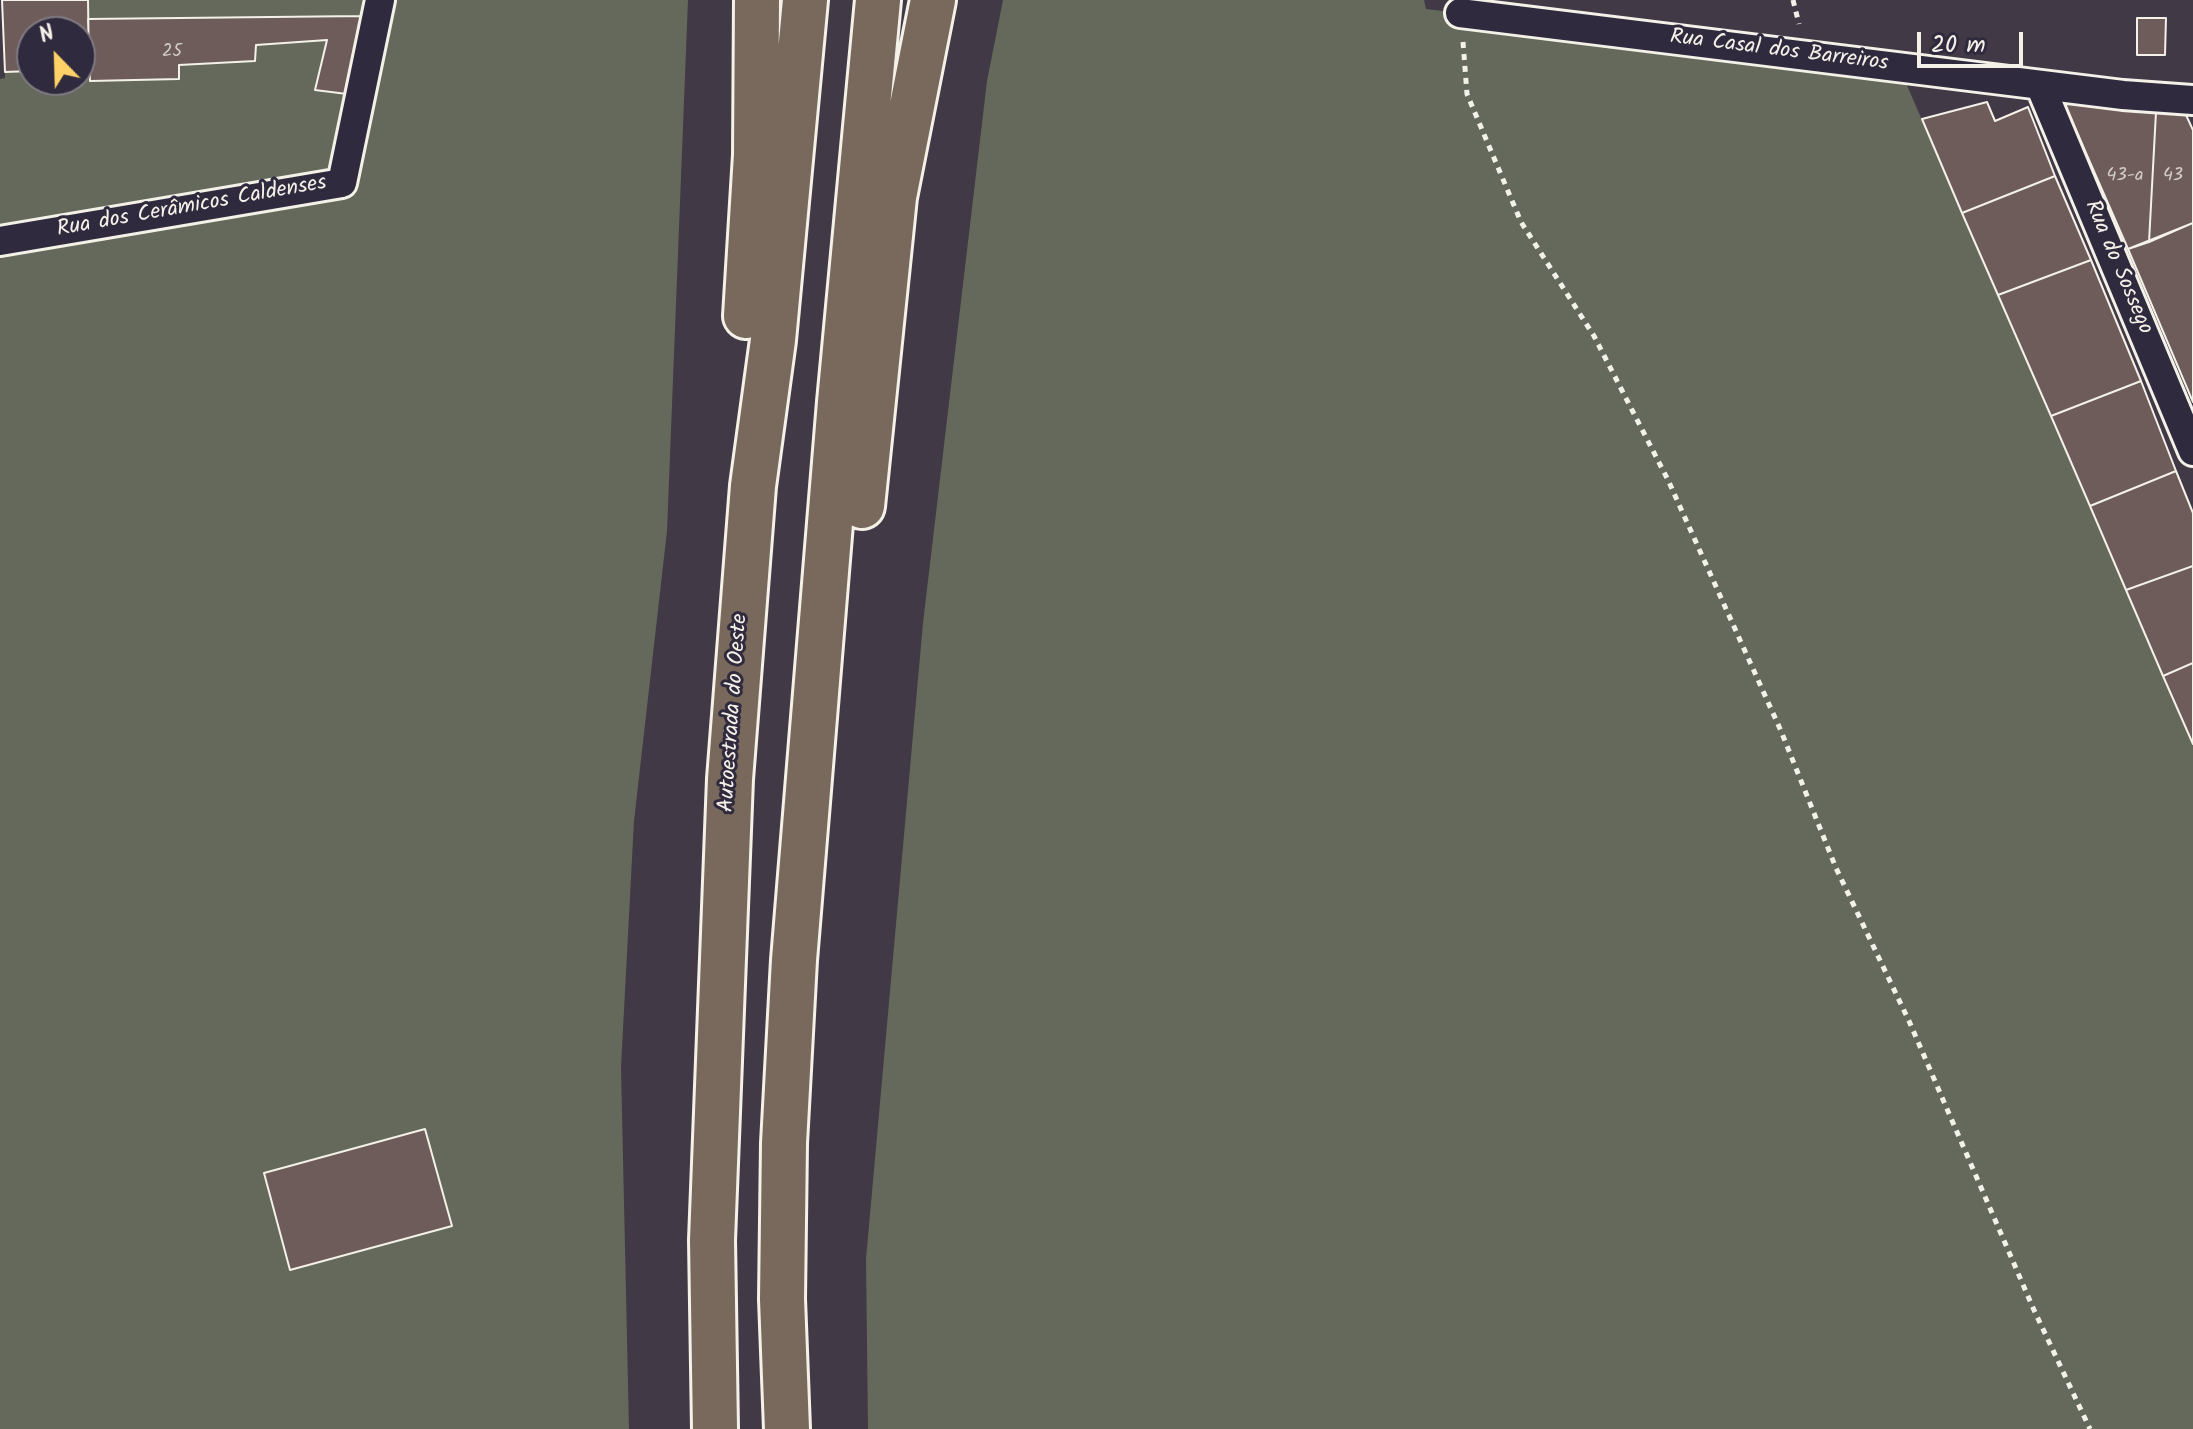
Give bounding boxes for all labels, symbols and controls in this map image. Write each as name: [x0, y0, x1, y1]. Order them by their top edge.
north arrow: [16, 16, 96, 96]
text: N: [34, 16, 60, 54]
scale bar: [1921, 16, 2027, 66]
street label: Rua Casal dos Barreiros: [1668, 26, 1890, 78]
text: 20 m: [1931, 26, 1986, 65]
house number: 25: [162, 42, 182, 64]
house number: 43-a: [2107, 166, 2143, 188]
house number: 43: [2163, 166, 2183, 188]
street label: Rua dos Cerâmicos Caldenses: [55, 171, 329, 245]
street label: Rua do Sossego: [2077, 197, 2157, 339]
street label: Autoestrada do Oeste: [715, 613, 755, 813]

